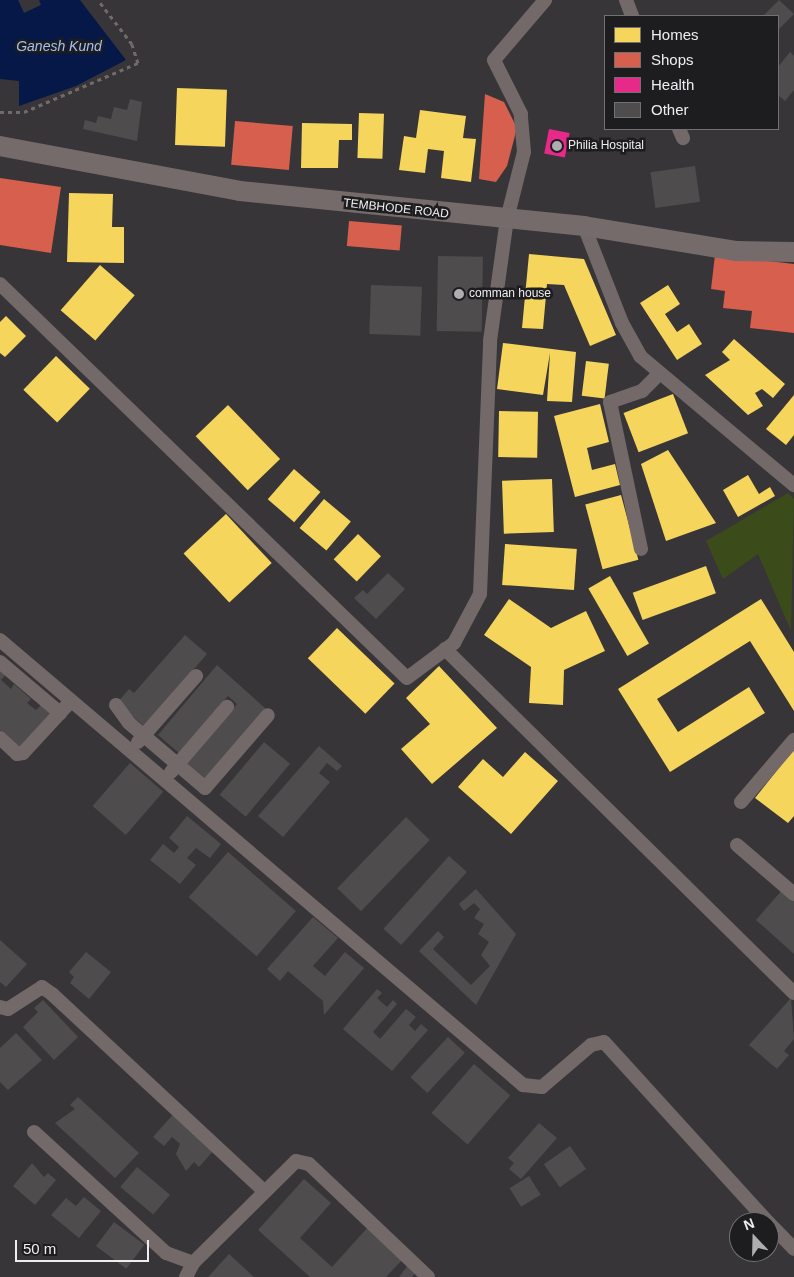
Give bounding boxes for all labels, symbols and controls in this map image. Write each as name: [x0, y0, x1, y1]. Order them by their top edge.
legend: [604, 15, 779, 130]
text: Homes: [651, 26, 699, 43]
water label: Ganesh Kund: [16, 38, 102, 54]
text: Shops: [651, 51, 694, 68]
text: Health: [651, 76, 694, 93]
text: Other: [651, 101, 689, 118]
marker: Philia Hospital: [550, 139, 564, 153]
place label: Philia Hospital: [568, 139, 644, 153]
street label: TEMBHODE ROAD: [343, 196, 449, 222]
place label: comman house: [469, 287, 551, 301]
marker: comman house: [453, 288, 465, 300]
north arrow: [729, 1212, 779, 1262]
text: N: [741, 1215, 757, 1233]
scale bar: [18, 1230, 151, 1262]
text: 50 m: [23, 1240, 56, 1257]

